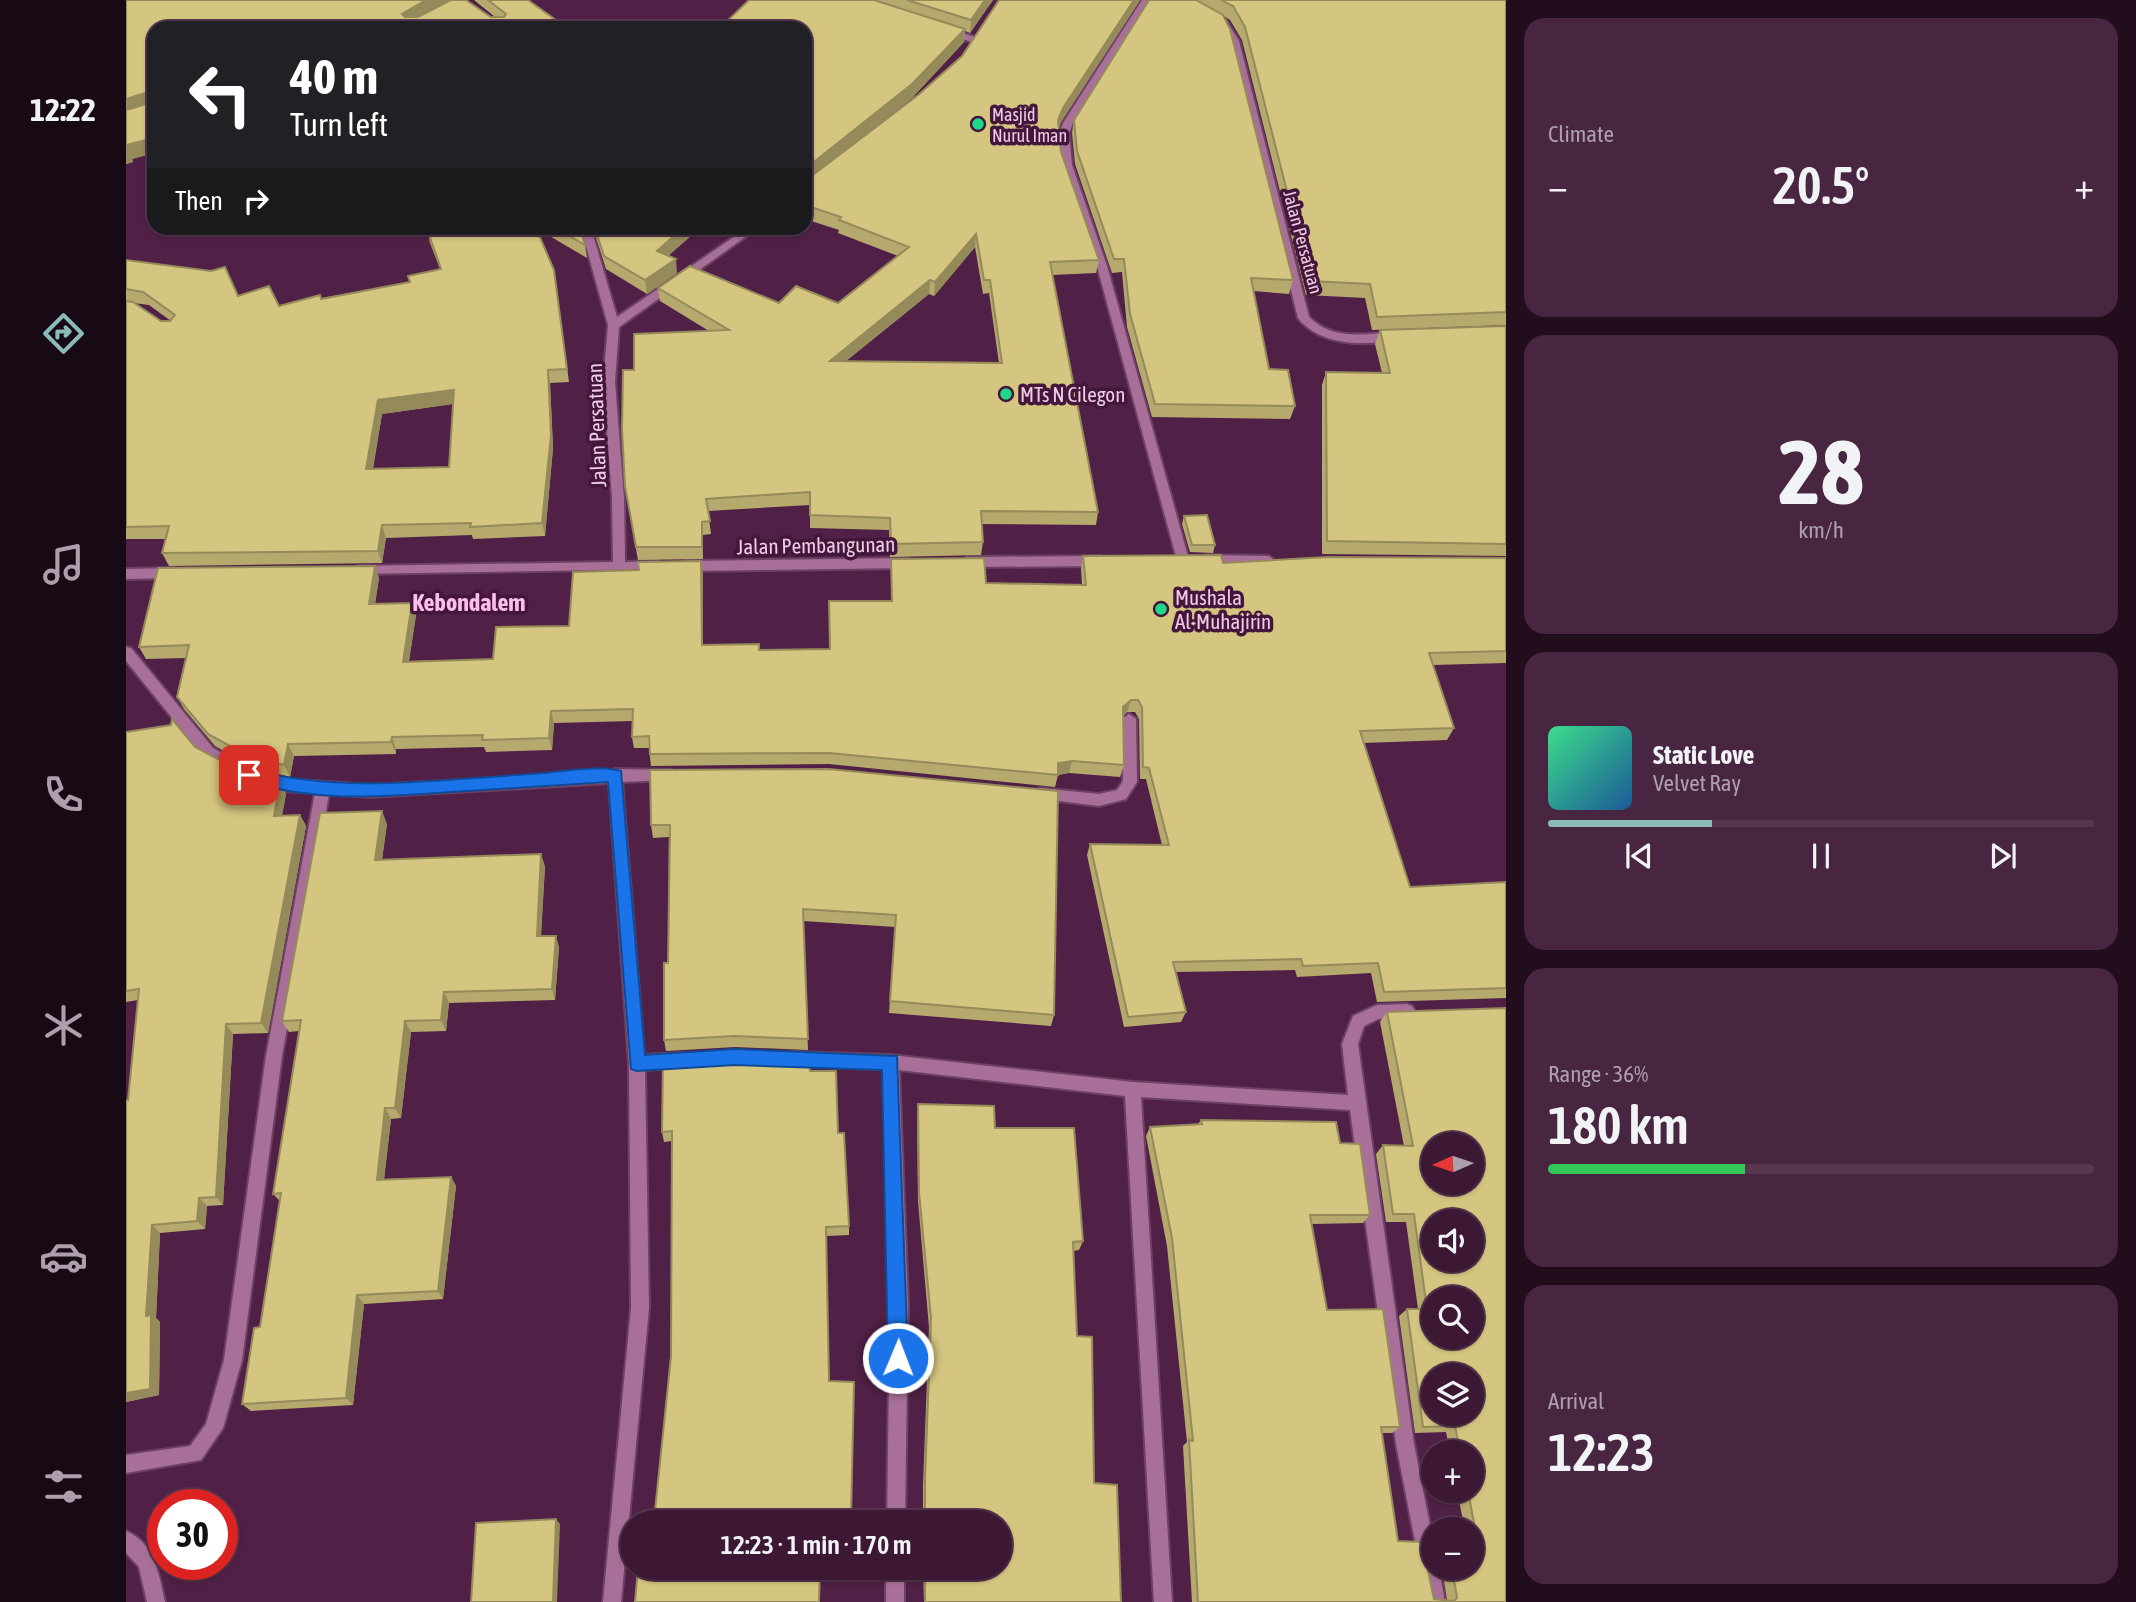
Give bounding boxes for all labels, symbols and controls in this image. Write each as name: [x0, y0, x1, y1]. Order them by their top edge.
text: 40 m: [290, 48, 378, 104]
icon: left: [175, 49, 266, 140]
text: 12:22: [30, 91, 96, 128]
place label: Masjid Nurul Iman: [992, 104, 1067, 146]
text: Turn left: [290, 106, 388, 143]
marker: Masjid Nurul Iman: [970, 116, 986, 132]
text: Climate: [1548, 121, 1614, 147]
text: 20.5°: [1773, 155, 1869, 215]
text: −: [1548, 164, 1568, 207]
text: +: [2074, 164, 2094, 207]
icon: right: [237, 182, 275, 220]
text: Then: [175, 186, 223, 216]
street label: Jalan Persatuan: [1279, 188, 1327, 296]
icon: directions: [39, 309, 88, 358]
street label: Jalan Persatuan: [582, 363, 610, 487]
place label: MTs N Cilegon: [1020, 382, 1125, 406]
marker: MTs N Cilegon: [998, 386, 1014, 402]
text: 28: [1778, 419, 1864, 523]
text: km/h: [1798, 517, 1844, 543]
street label: Jalan Pembangunan: [736, 532, 896, 558]
icon: music: [39, 540, 88, 589]
place label: Mushala Al-Muhajirin: [1175, 585, 1271, 633]
district label: Kebondalem: [412, 589, 526, 616]
marker: Mushala Al-Muhajirin: [1153, 601, 1169, 617]
text: Static Love: [1653, 740, 1754, 770]
pin: [219, 745, 279, 805]
icon: arrive: [230, 756, 268, 794]
icon: phone: [39, 770, 88, 819]
text: Velvet Ray: [1653, 770, 1741, 796]
icon: previous: [1620, 837, 1658, 875]
icon: pause: [1802, 837, 1840, 875]
icon: next: [1984, 837, 2022, 875]
icon: climate: [39, 1001, 88, 1050]
text: Range · 36%: [1548, 1061, 1648, 1087]
text: 180 km: [1548, 1095, 1689, 1155]
north arrow: [1421, 1132, 1484, 1195]
map controls: [1421, 1132, 1484, 1580]
button: sound: [1421, 1209, 1484, 1272]
icon: car: [39, 1232, 88, 1281]
button: search: [1421, 1286, 1484, 1349]
position arrow: [861, 1321, 935, 1395]
button: layers: [1421, 1363, 1484, 1426]
text: Arrival: [1548, 1388, 1604, 1414]
text: 12:23: [1548, 1422, 1655, 1482]
button: +: [1421, 1440, 1484, 1503]
icon: filters: [39, 1462, 88, 1511]
speed limit sign: 30: [147, 1489, 238, 1580]
button: −: [1421, 1517, 1484, 1580]
text: 12:23 · 1 min · 170 m: [721, 1530, 911, 1560]

